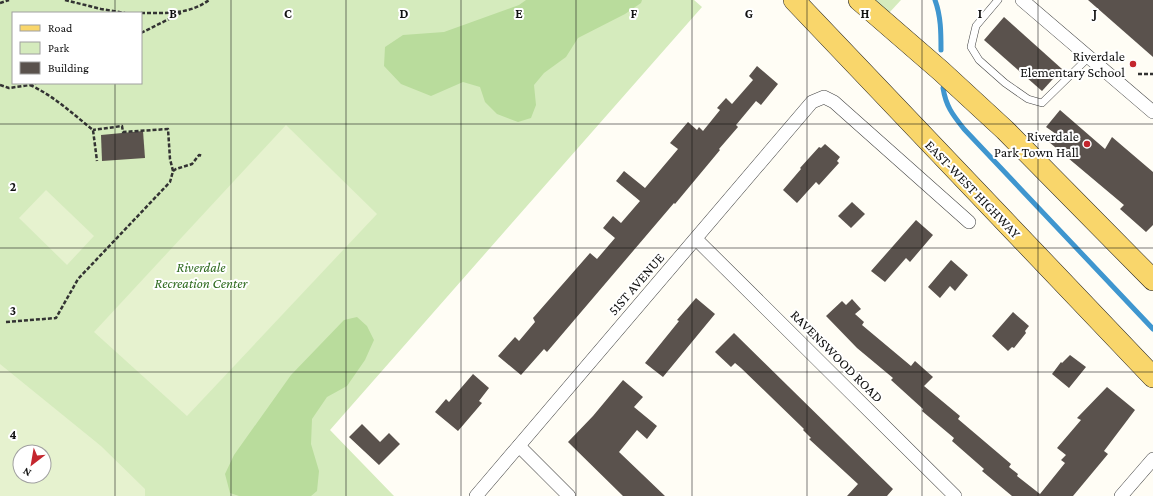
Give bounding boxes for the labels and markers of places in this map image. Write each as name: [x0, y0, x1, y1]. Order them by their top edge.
place label: Riverdale Elementary School: [1020, 48, 1125, 80]
marker: Riverdale Elementary School: [1128, 59, 1138, 69]
place label: Riverdale Park Town Hall: [994, 128, 1079, 160]
marker: Riverdale Park Town Hall: [1082, 139, 1092, 149]

